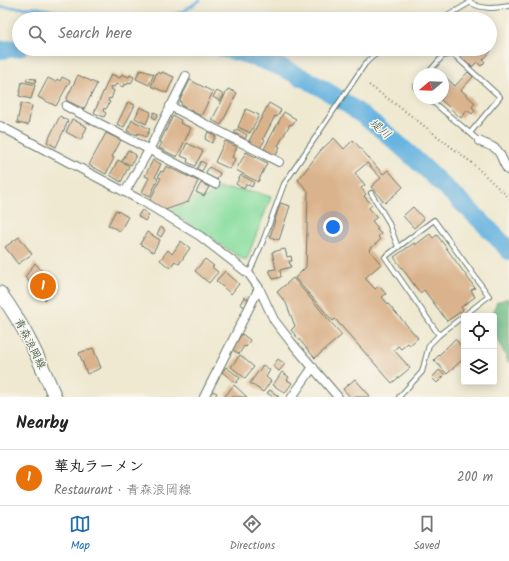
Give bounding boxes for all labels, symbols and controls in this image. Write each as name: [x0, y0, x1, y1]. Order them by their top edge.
search box: [12, 12, 497, 56]
text: Search here: [58, 22, 132, 46]
icon: search: [26, 23, 48, 45]
north arrow: [413, 68, 449, 104]
water label: 堤川: [365, 114, 395, 144]
your location: [323, 217, 343, 237]
pin: 1: [30, 271, 56, 301]
map controls: [461, 313, 497, 385]
button: locate: [461, 313, 497, 349]
street label: 青森浪岡線: [9, 315, 51, 373]
button: layers: [461, 349, 497, 385]
text: Nearby: [16, 410, 68, 437]
text: 華丸ラーメン: [54, 455, 144, 479]
text: 1: [27, 467, 31, 488]
text: 200 m: [457, 467, 493, 488]
text: Restaurant · 青森浪岡線: [54, 480, 191, 501]
tab: Map: [69, 513, 91, 555]
tab: Directions: [230, 513, 275, 555]
tab: Saved: [414, 513, 440, 555]

